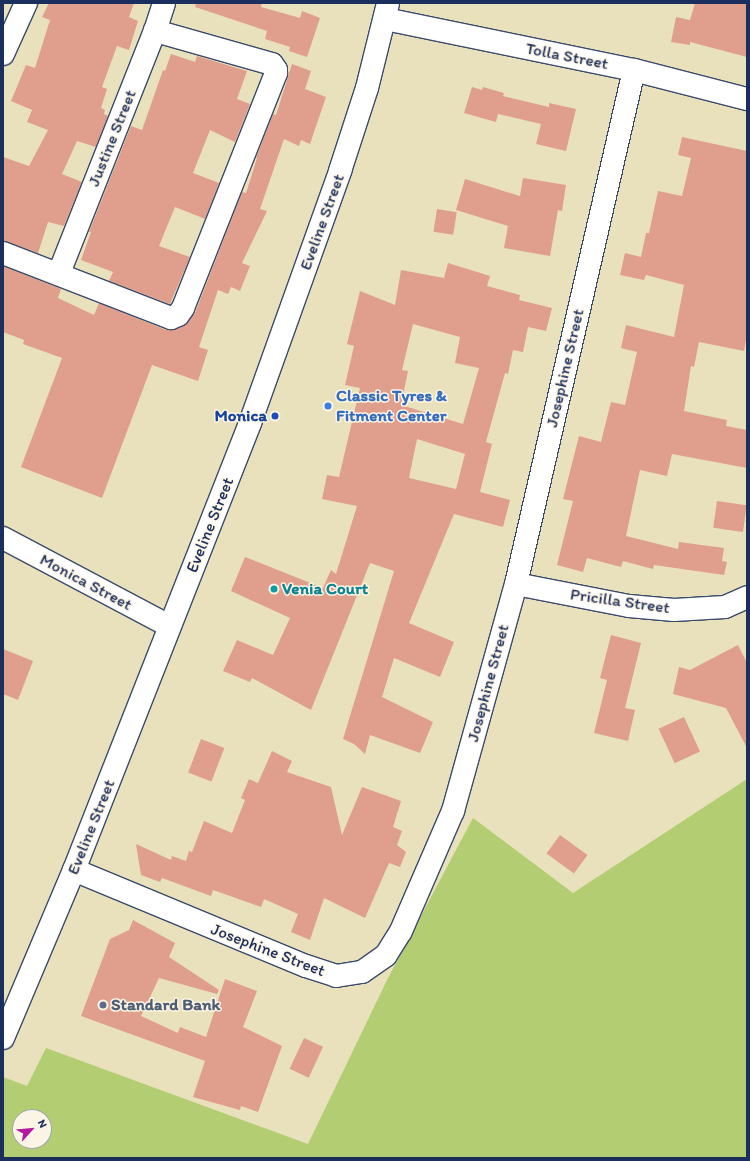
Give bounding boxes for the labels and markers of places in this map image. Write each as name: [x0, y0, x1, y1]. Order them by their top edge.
place label: Classic Tyres & Fitment Center: [336, 386, 447, 426]
marker: Classic Tyres & Fitment Center: [323, 401, 333, 411]
place label: Monica: [214, 406, 267, 426]
marker: Monica: [270, 411, 280, 421]
place label: Venia Court: [282, 579, 368, 599]
marker: Venia Court: [269, 584, 279, 594]
place label: Standard Bank: [111, 995, 220, 1015]
marker: Standard Bank: [98, 1000, 108, 1010]

